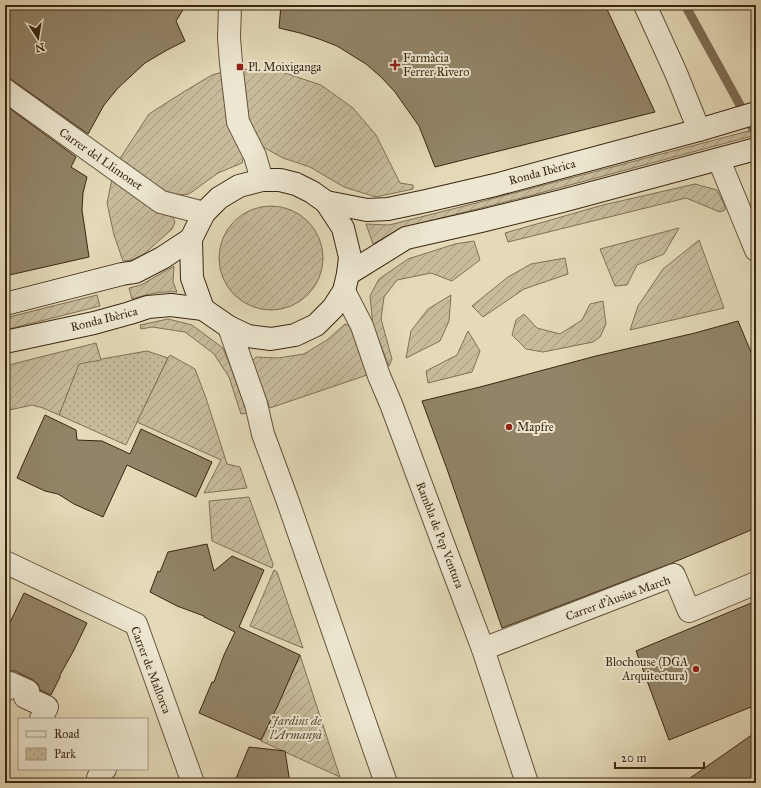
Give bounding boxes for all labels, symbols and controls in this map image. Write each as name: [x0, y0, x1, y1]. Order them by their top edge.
north arrow: [18, 18, 58, 58]
text: N: [33, 40, 46, 55]
place label: Farmàcia Ferrer Rivero: [403, 51, 469, 79]
place label: Pl. Moixiganga: [248, 60, 322, 75]
marker: Farmàcia Ferrer Rivero: [390, 60, 400, 70]
marker: Pl. Moixiganga: [235, 62, 245, 72]
street label: Carrer del Llimonet: [57, 125, 146, 193]
street label: Ronda Ibèrica: [507, 156, 578, 188]
street label: Ronda Ibèrica: [69, 304, 140, 334]
place label: Mapfre: [517, 420, 554, 434]
marker: Mapfre: [504, 422, 514, 432]
street label: Rambla de Pep Ventura: [413, 480, 467, 591]
street label: Carrer d'Àusias March: [563, 571, 673, 623]
street label: Carrer de Mallorca: [128, 624, 174, 717]
place label: Blochouse (DGA Arquitectura): [605, 655, 688, 684]
marker: Blochouse (DGA Arquitectura): [691, 664, 701, 674]
park label: Jardins de l'Armanyà: [269, 714, 322, 742]
legend: [18, 718, 148, 770]
text: Road: [54, 727, 80, 741]
scale bar: [615, 744, 704, 770]
text: Park: [54, 747, 76, 761]
text: 20 m: [621, 751, 647, 765]

